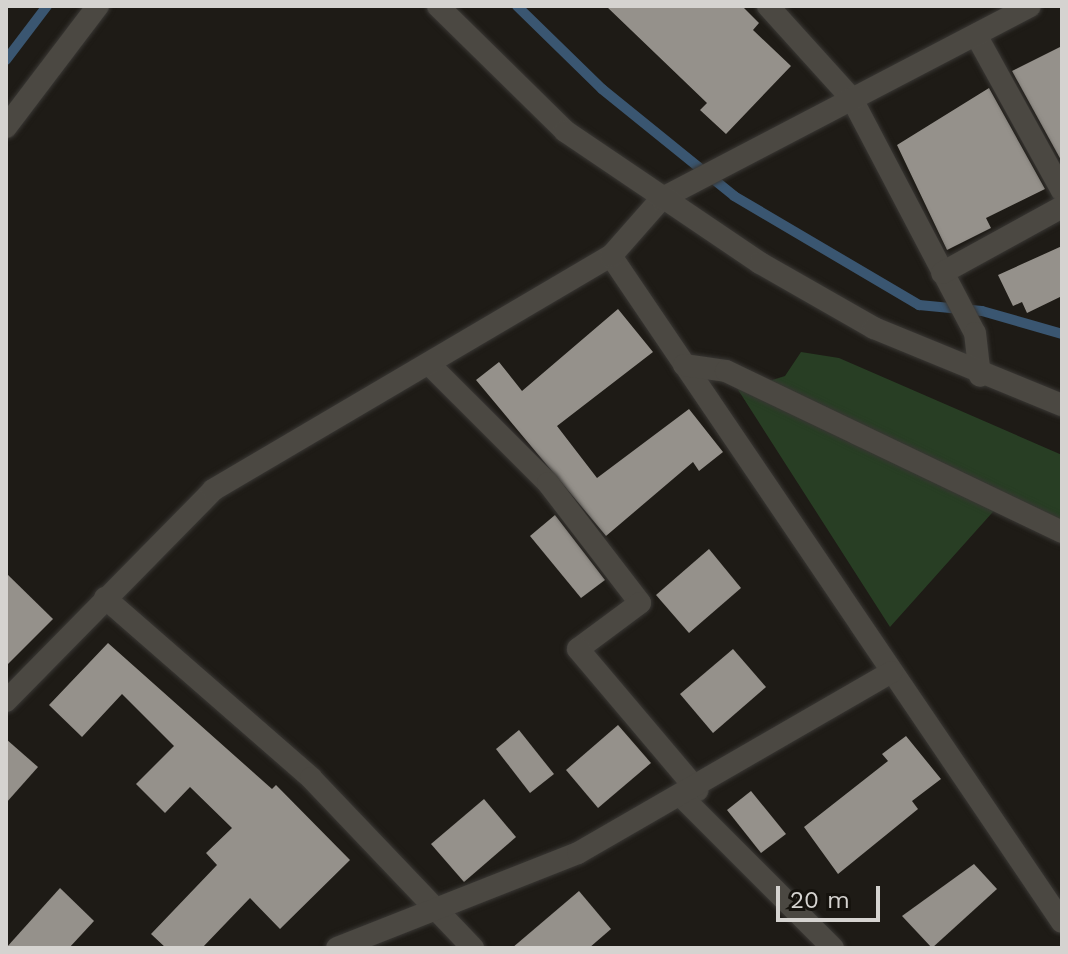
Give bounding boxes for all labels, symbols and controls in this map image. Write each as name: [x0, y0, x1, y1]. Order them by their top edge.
scale bar: [780, 870, 884, 920]
text: 20 m: [790, 886, 850, 914]

